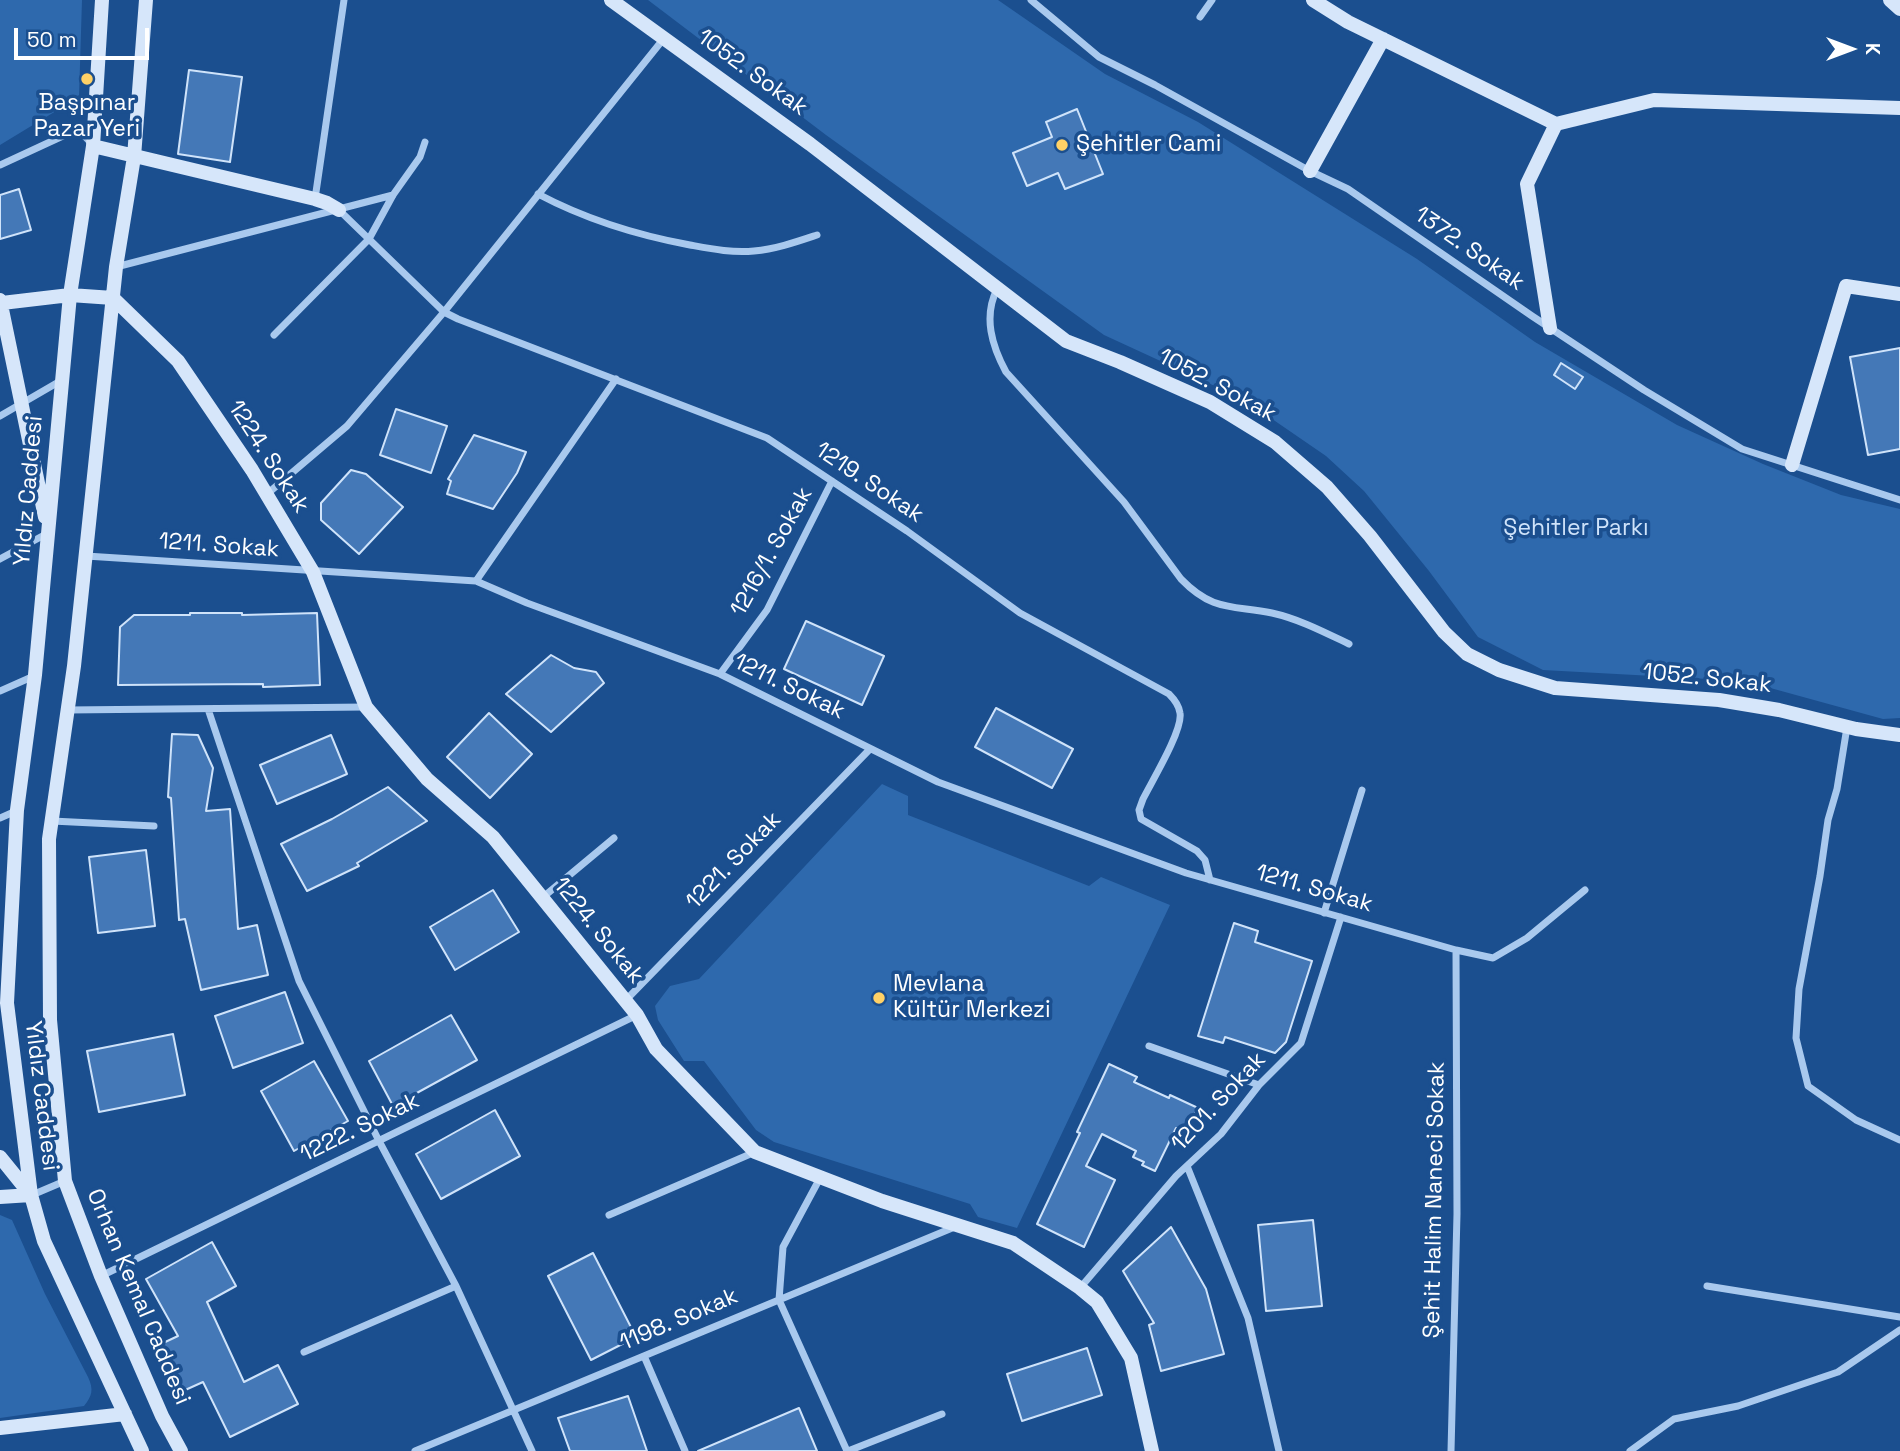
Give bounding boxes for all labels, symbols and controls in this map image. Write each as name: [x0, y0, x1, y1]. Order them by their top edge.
scale bar: [18, 14, 152, 58]
north arrow: [1816, 14, 1886, 84]
street label: 1052. Sokak: [691, 24, 813, 122]
text: 50 m: [27, 26, 77, 53]
text: K: [1860, 43, 1885, 55]
marker: Başpınar Pazar Yeri: [79, 71, 95, 87]
place label: Başpınar Pazar Yeri: [34, 90, 140, 144]
place label: Şehitler Cami: [1076, 131, 1221, 159]
marker: Şehitler Cami: [1054, 137, 1070, 153]
street label: 1372. Sokak: [1409, 201, 1529, 297]
street label: 1052. Sokak: [1153, 343, 1281, 429]
street label: 1224. Sokak: [221, 395, 315, 519]
street label: Yıldız Caddesi: [9, 415, 49, 567]
street label: 1219. Sokak: [810, 437, 928, 529]
street label: 1216/1. Sokak: [725, 483, 819, 621]
park label: Şehitler Parkı: [1503, 515, 1649, 543]
street label: 1211. Sokak: [158, 528, 280, 564]
street label: 1211. Sokak: [729, 648, 849, 726]
street label: 1052. Sokak: [1641, 659, 1773, 699]
street label: 1221. Sokak: [681, 807, 787, 915]
street label: 1211. Sokak: [1252, 859, 1376, 919]
street label: 1224. Sokak: [547, 872, 649, 990]
place label: Mevlana Kültür Merkezi: [893, 971, 1051, 1025]
marker: Mevlana Kültür Merkezi: [871, 990, 887, 1006]
street label: Yıldız Caddesi: [18, 1020, 64, 1172]
street label: 1201. Sokak: [1166, 1047, 1272, 1157]
street label: Şehit Halim Naneci Sokak: [1419, 1061, 1451, 1339]
street label: 1222. Sokak: [296, 1087, 424, 1169]
street label: Orhan Kemal Caddesi: [80, 1185, 196, 1409]
street label: 1198. Sokak: [616, 1283, 742, 1357]

